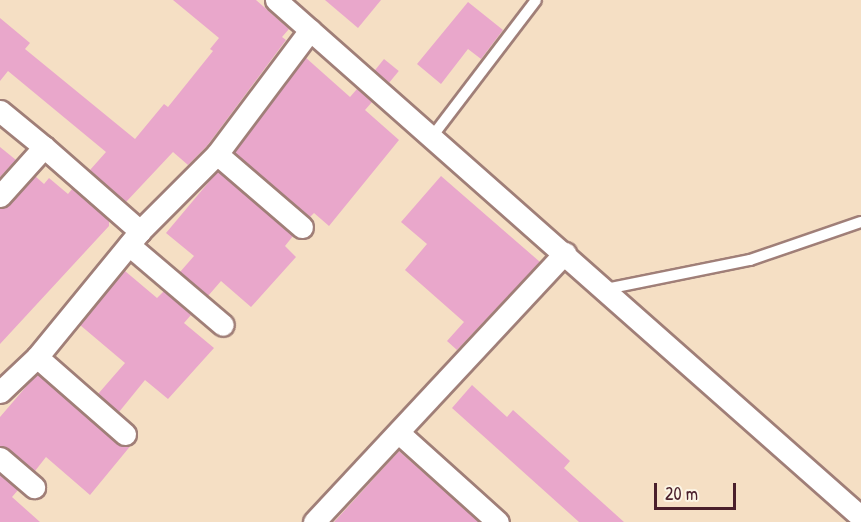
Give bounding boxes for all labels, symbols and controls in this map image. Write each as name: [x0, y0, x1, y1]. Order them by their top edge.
scale bar: [657, 471, 740, 509]
text: 20 m: [665, 481, 698, 506]

